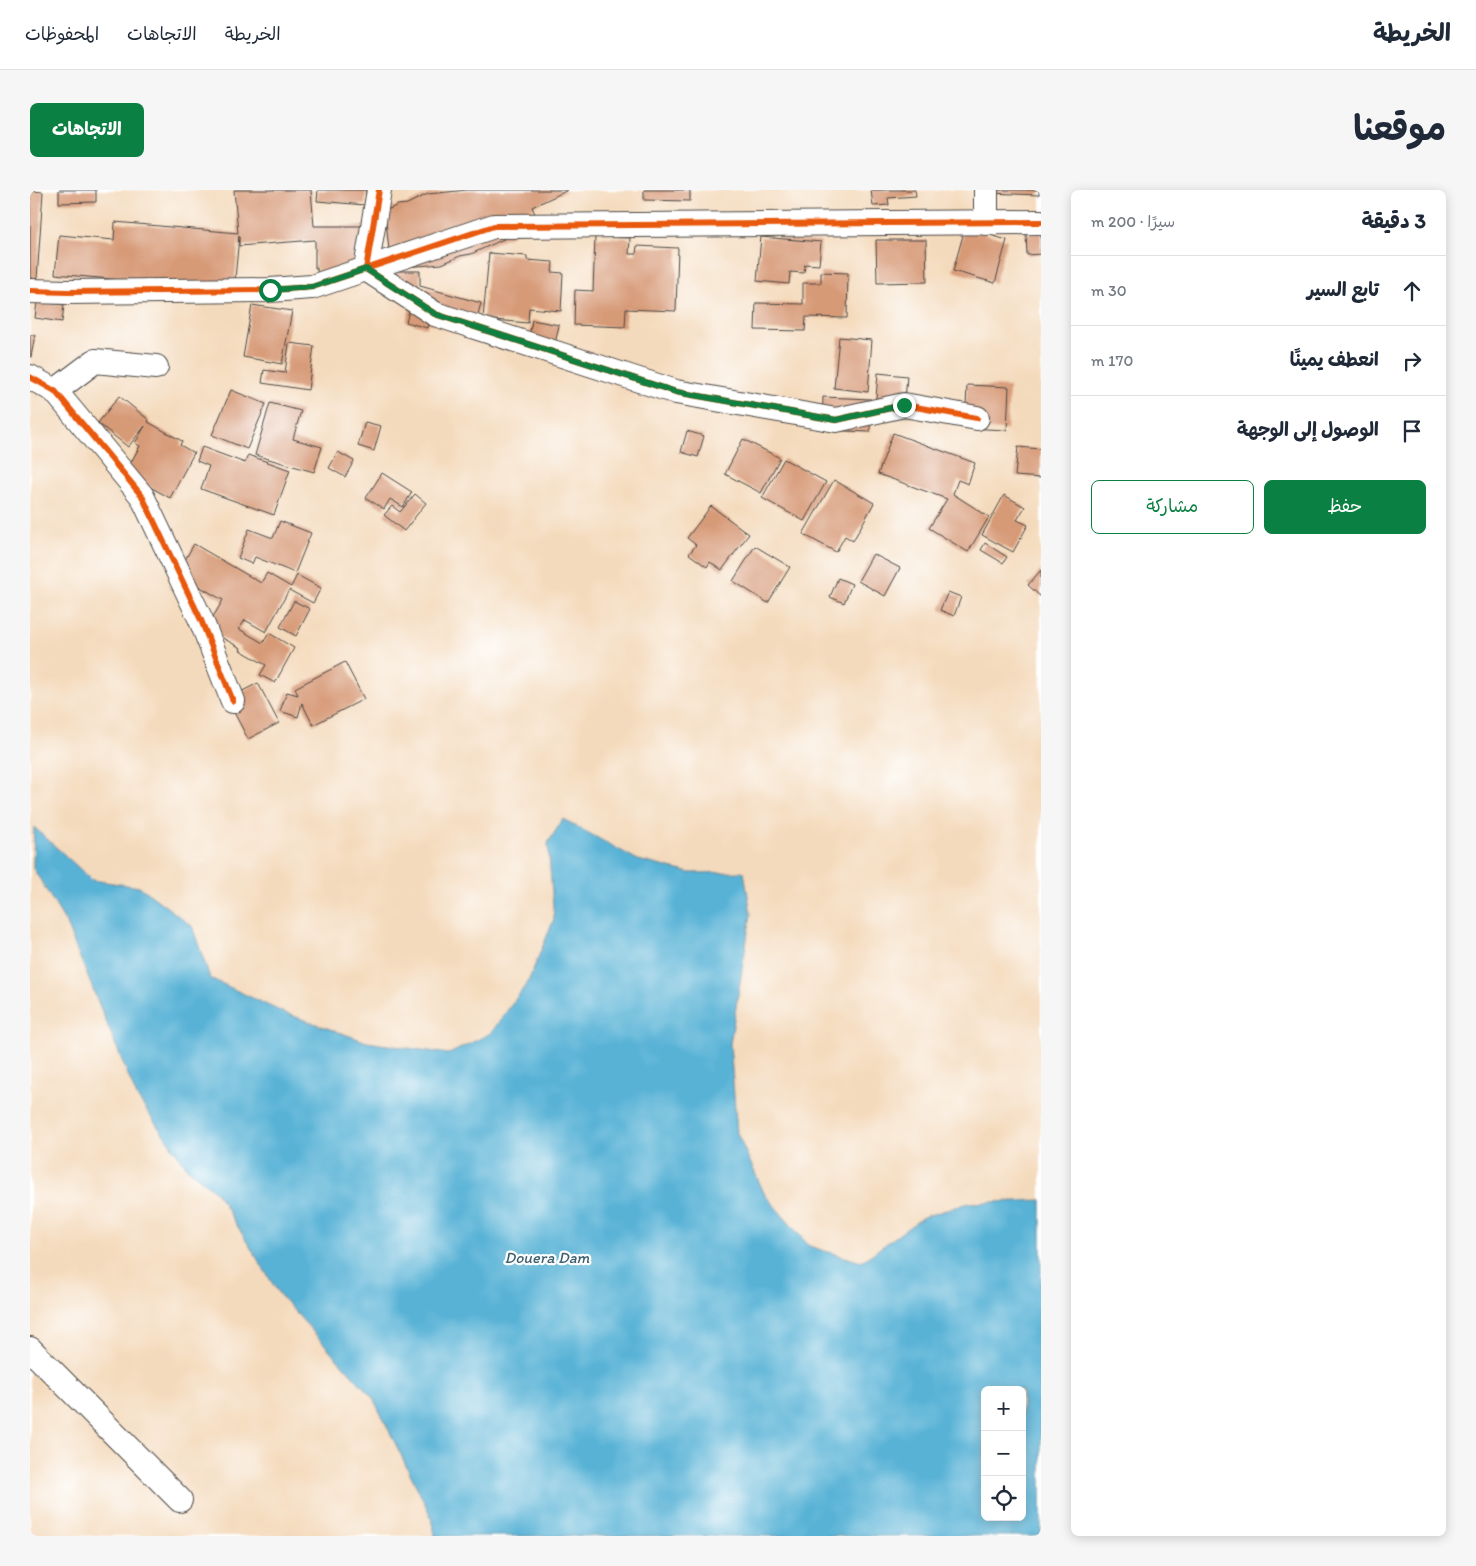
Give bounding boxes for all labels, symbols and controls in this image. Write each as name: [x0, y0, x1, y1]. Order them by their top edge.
text: الخريطة: [1373, 18, 1451, 47]
text: المحفوظات: [25, 23, 99, 45]
text: الاتجاهات: [127, 23, 197, 45]
text: الخريطة: [225, 23, 281, 45]
button: الاتجاهات: [30, 103, 144, 157]
text: موقعنا: [1353, 107, 1446, 149]
text: 3 دقيقة: [1361, 208, 1426, 233]
text: سيرًا · 200 m: [1091, 212, 1175, 231]
icon: ahead: [1398, 277, 1426, 305]
text: تابع السير: [1307, 278, 1379, 301]
route start: [259, 279, 282, 302]
text: 30 m: [1091, 281, 1127, 300]
icon: right: [1398, 347, 1426, 375]
text: انعطف يمينًا: [1290, 348, 1379, 371]
text: 170 m: [1091, 351, 1133, 370]
route end: [893, 394, 916, 417]
icon: arrive: [1398, 417, 1426, 445]
text: الوصول إلى الوجهة: [1237, 418, 1379, 441]
button: مشاركة: [1091, 480, 1254, 534]
button: حفظ: [1264, 480, 1426, 534]
water label: Douera Dam: [505, 1248, 590, 1267]
map controls: [981, 1386, 1026, 1521]
button: +: [981, 1386, 1026, 1431]
button: −: [981, 1431, 1026, 1476]
button: locate: [981, 1476, 1026, 1521]

